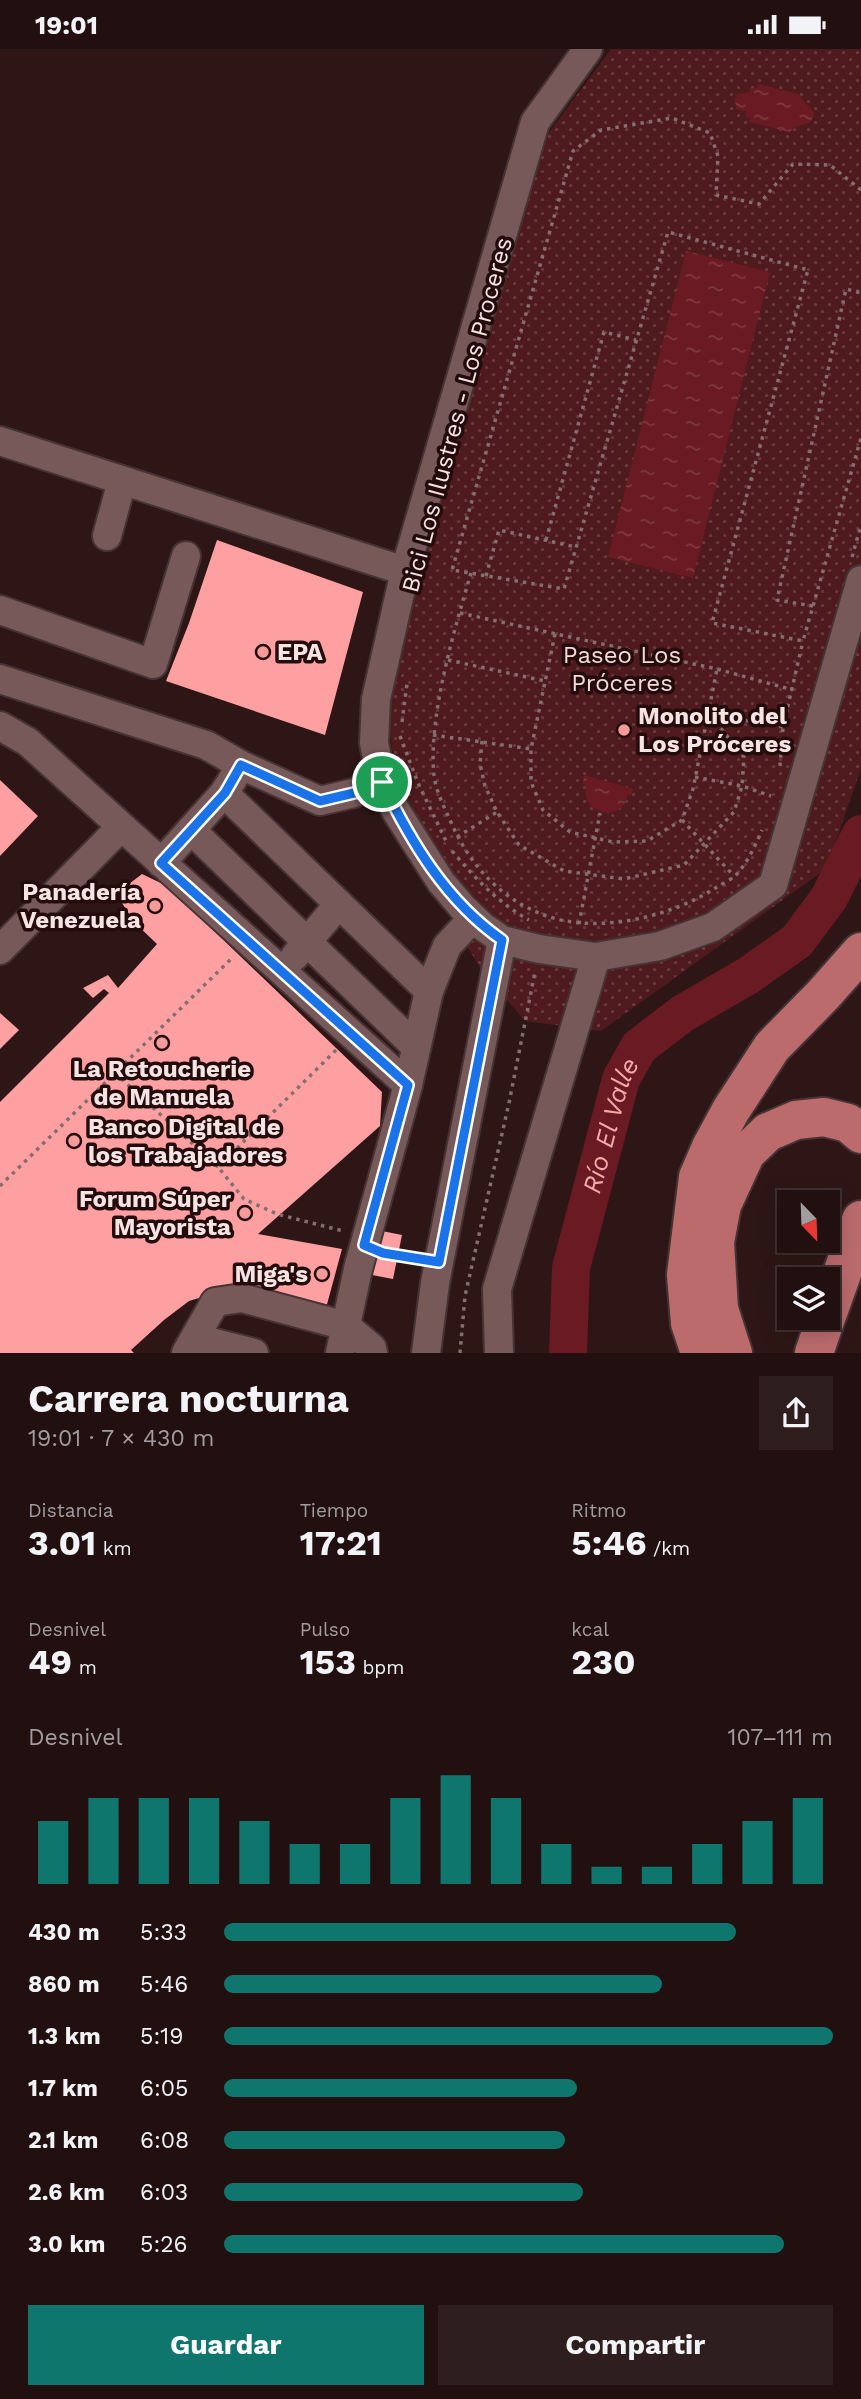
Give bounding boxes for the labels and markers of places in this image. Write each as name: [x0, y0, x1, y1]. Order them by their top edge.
place label: EPA: [277, 638, 324, 666]
marker: EPA: [255, 644, 271, 660]
place label: Monolito del Los Próceres: [638, 702, 791, 758]
marker: Monolito del Los Próceres: [616, 722, 632, 738]
pin: [352, 752, 412, 812]
place label: Panadería Venezuela: [20, 878, 141, 934]
marker: Panadería Venezuela: [147, 898, 163, 914]
marker: La Retoucherie de Manuela: [154, 1035, 170, 1051]
place label: La Retoucherie de Manuela: [73, 1055, 251, 1111]
place label: Banco Digital de los Trabajadores: [88, 1113, 284, 1169]
marker: Banco Digital de los Trabajadores: [66, 1133, 82, 1149]
place label: Forum Súper Mayorista: [79, 1185, 232, 1241]
marker: Forum Súper Mayorista: [237, 1205, 253, 1221]
place label: Miga's: [234, 1260, 308, 1288]
marker: Miga's: [314, 1266, 330, 1282]

